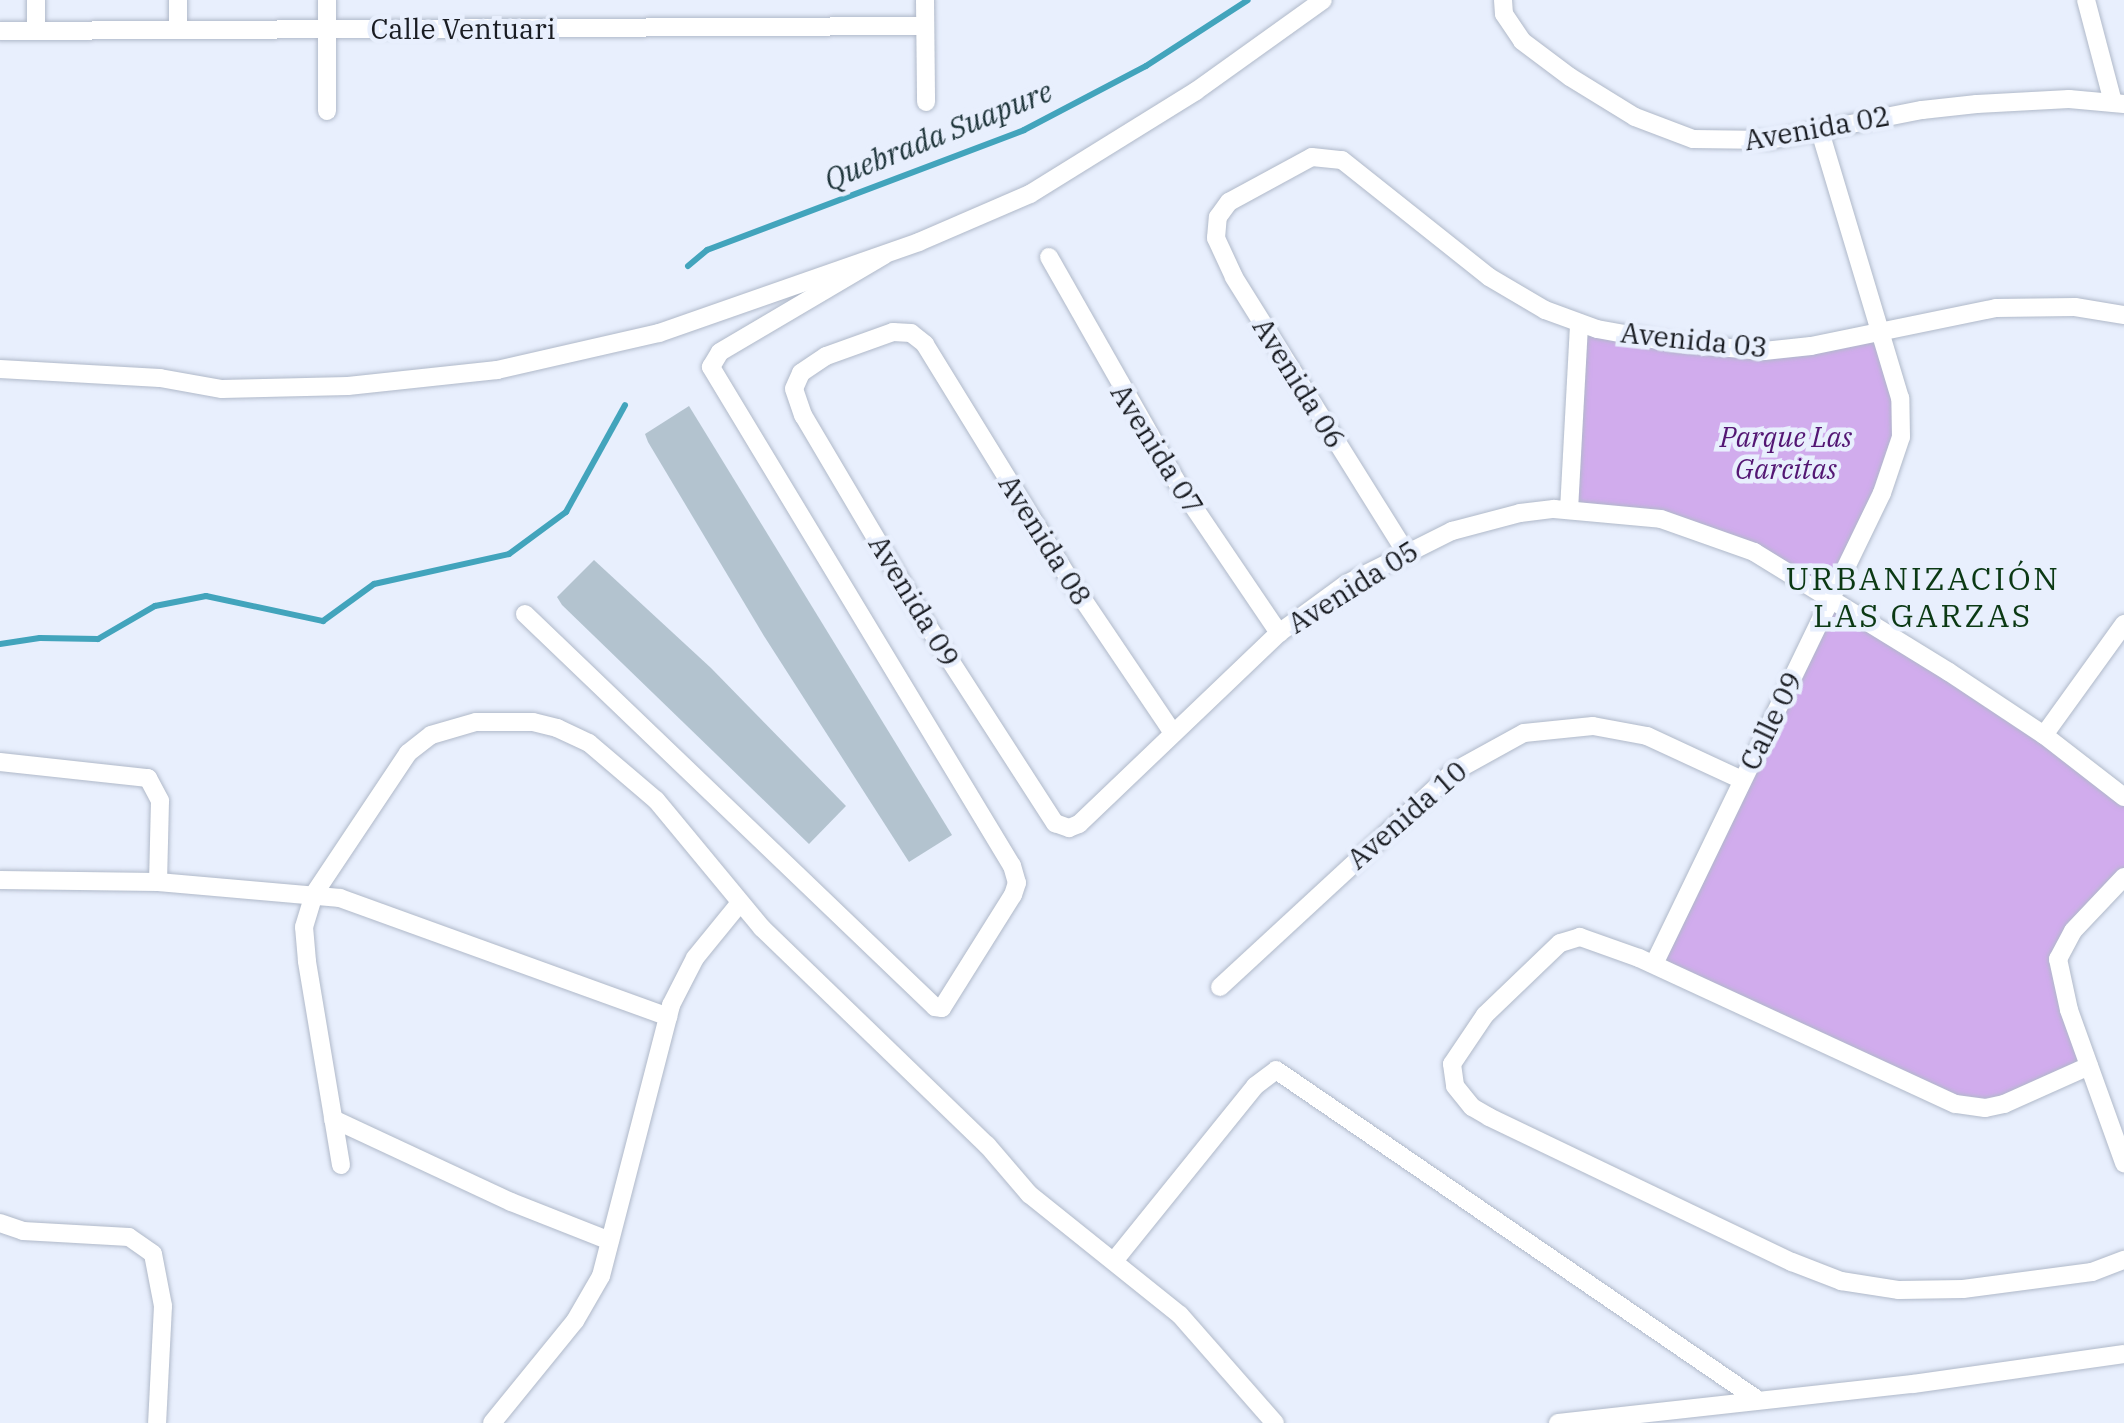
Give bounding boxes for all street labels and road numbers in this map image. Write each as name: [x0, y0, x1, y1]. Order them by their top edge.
street label: Calle Ventuari: [370, 12, 556, 46]
street label: Avenida 02: [1742, 99, 1892, 157]
street label: Avenida 06: [1246, 312, 1352, 454]
street label: Avenida 03: [1619, 316, 1769, 364]
street label: Avenida 07: [1104, 378, 1210, 520]
street label: Avenida 08: [992, 469, 1098, 611]
street label: Avenida 09: [862, 529, 966, 673]
street label: Avenida 05: [1282, 534, 1424, 640]
street label: Calle 09: [1733, 666, 1809, 776]
street label: Avenida 10: [1340, 754, 1474, 876]

